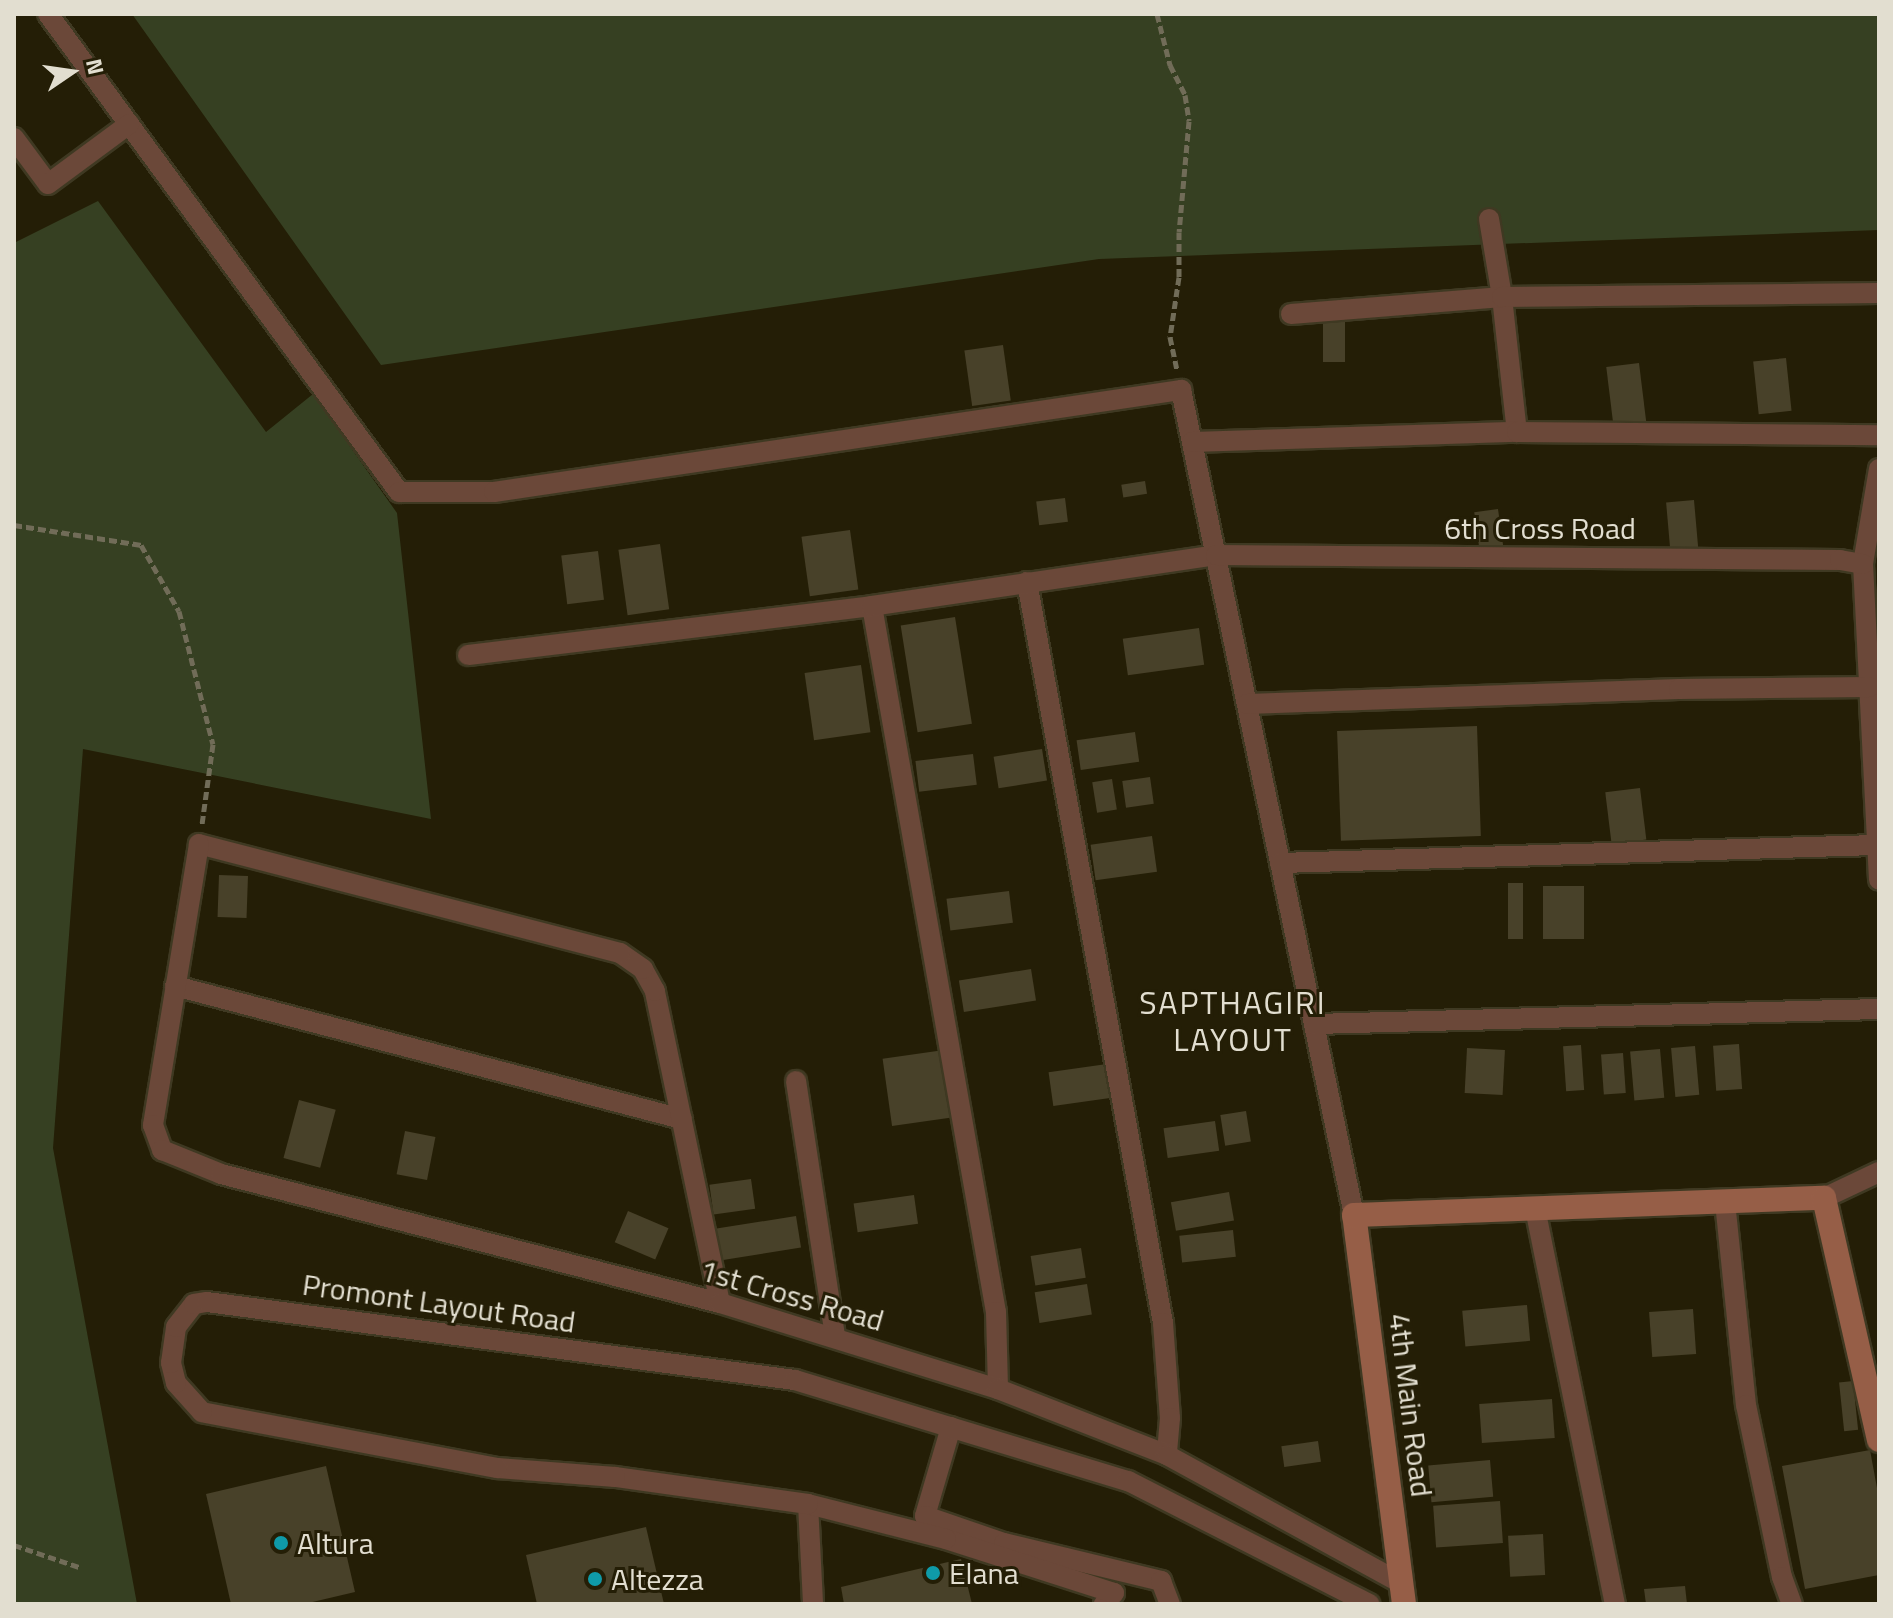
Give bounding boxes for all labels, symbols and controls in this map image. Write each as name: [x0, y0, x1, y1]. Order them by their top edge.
north arrow: [32, 32, 112, 112]
text: N: [77, 55, 114, 78]
street label: 6th Cross Road: [1444, 510, 1636, 546]
district label: SAPTHAGIRI LAYOUT: [1139, 984, 1327, 1059]
street label: 1st Cross Road: [696, 1252, 888, 1338]
street label: Promont Layout Road: [300, 1266, 578, 1340]
street label: 4th Main Road: [1382, 1311, 1440, 1499]
place label: Altura: [297, 1525, 374, 1561]
marker: Altura: [272, 1534, 290, 1552]
place label: Elana: [949, 1555, 1019, 1591]
place label: Altezza: [611, 1561, 704, 1597]
marker: Elana: [924, 1564, 942, 1582]
marker: Altezza: [586, 1570, 604, 1588]

